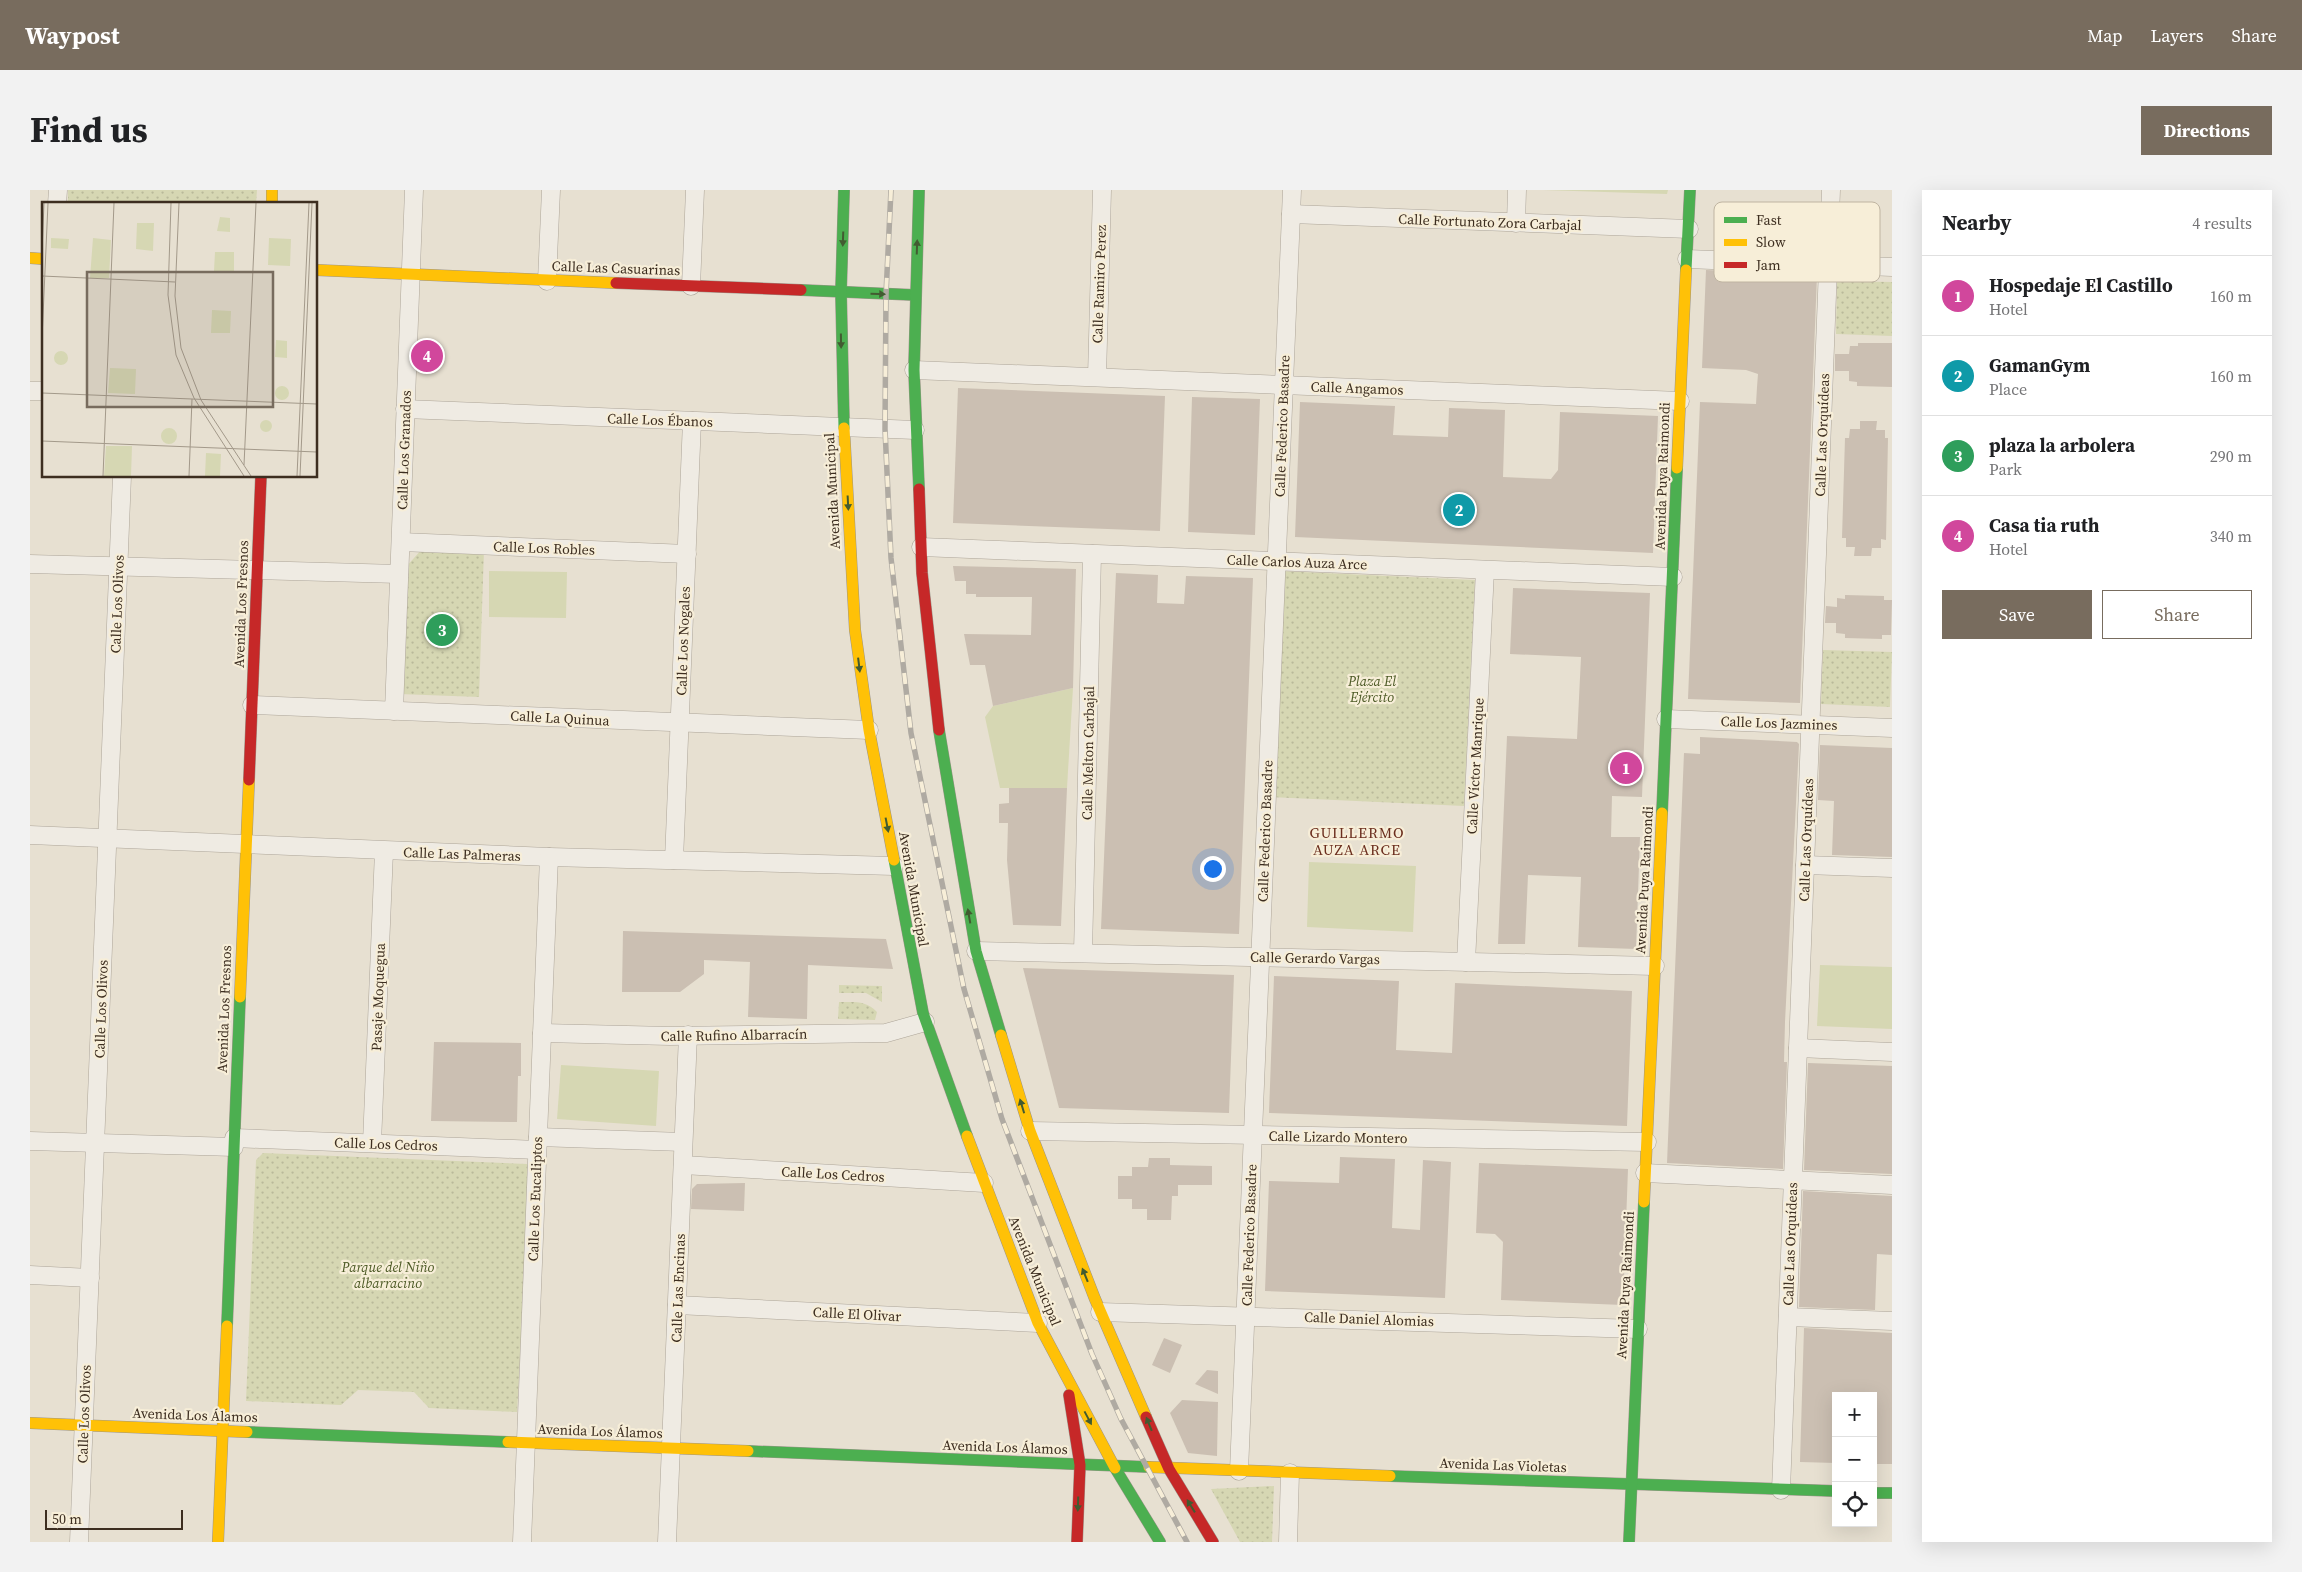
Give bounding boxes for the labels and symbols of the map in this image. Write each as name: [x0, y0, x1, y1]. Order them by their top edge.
inset map: [42, 202, 318, 478]
legend: [1714, 202, 1880, 282]
street label: Calle Fortunato Zora Carbajal: [1398, 209, 1582, 235]
text: Fast: [1756, 210, 1782, 230]
street label: Calle Ramiro Perez: [1087, 224, 1111, 344]
one-way arrow: [838, 231, 846, 247]
text: Slow: [1756, 232, 1786, 252]
one-way arrow: [913, 238, 921, 254]
text: Jam: [1755, 255, 1781, 275]
street label: Calle Las Casuarinas: [551, 256, 681, 280]
one-way arrow: [870, 290, 886, 298]
one-way arrow: [838, 333, 846, 349]
pin: 4: [411, 337, 443, 375]
street label: Calle Federico Basadre: [1270, 355, 1294, 497]
street label: Calle Las Orquídeas: [1810, 373, 1834, 497]
street label: Calle Angamos: [1310, 376, 1404, 400]
street label: Calle Los Granados: [392, 390, 416, 510]
street label: Avenida Puya Raimondi: [1649, 402, 1675, 550]
street label: Calle Los Ébanos: [607, 408, 713, 432]
street label: Avenida Municipal: [819, 432, 845, 550]
pin: 2: [1443, 491, 1475, 529]
one-way arrow: [844, 496, 852, 512]
street label: Calle Los Robles: [493, 536, 595, 560]
street label: Avenida Los Fresnos: [229, 540, 253, 668]
street label: Calle Carlos Auza Arce: [1226, 550, 1368, 574]
street label: Calle Los Olivos: [105, 554, 129, 654]
street label: Calle Los Nogales: [671, 586, 695, 696]
pin: 3: [426, 611, 458, 649]
one-way arrow: [855, 658, 863, 674]
park label: Plaza El Ejército: [1347, 671, 1396, 707]
street label: Calle Melton Carbajal: [1077, 686, 1099, 820]
street label: Calle Víctor Manrique: [1461, 697, 1489, 835]
street label: Calle La Quinua: [510, 705, 611, 731]
street label: Calle Los Jazmines: [1720, 711, 1838, 735]
pin: 1: [1610, 749, 1642, 787]
street label: Calle Federico Basadre: [1253, 760, 1277, 902]
street label: Calle Las Orquídeas: [1794, 778, 1818, 902]
street label: Avenida Puya Raimondi: [1630, 806, 1658, 954]
one-way arrow: [883, 818, 891, 834]
district label: GUILLERMO AUZA ARCE: [1309, 822, 1405, 860]
street label: Avenida Municipal: [894, 830, 934, 948]
street label: Calle Las Palmeras: [403, 842, 521, 866]
your location: [1200, 856, 1226, 882]
one-way arrow: [965, 908, 973, 924]
street label: Pasaje Moquegua: [366, 942, 390, 1052]
street label: Avenida Los Fresnos: [212, 945, 236, 1073]
street label: Calle Gerardo Vargas: [1250, 947, 1380, 969]
street label: Calle Los Olivos: [89, 959, 113, 1059]
street label: Calle Rufino Albarracín: [661, 1024, 808, 1046]
one-way arrow: [1018, 1099, 1026, 1114]
street label: Calle Lizardo Montero: [1268, 1126, 1408, 1148]
street label: Calle Los Cedros: [334, 1132, 438, 1156]
street label: Calle Los Eucaliptos: [523, 1136, 547, 1262]
street label: Calle Los Cedros: [781, 1161, 885, 1187]
street label: Calle Federico Basadre: [1237, 1164, 1261, 1306]
street label: Calle Las Orquídeas: [1778, 1182, 1802, 1306]
street label: Avenida Puya Raimondi: [1611, 1211, 1639, 1359]
street label: Avenida Municipal: [1004, 1213, 1066, 1329]
street label: Calle Las Encinas: [666, 1233, 690, 1343]
park label: Parque del Niño albarracino: [341, 1257, 435, 1293]
one-way arrow: [1081, 1268, 1089, 1282]
street label: Calle El Olivar: [812, 1302, 902, 1326]
street label: Calle Daniel Alomias: [1304, 1307, 1434, 1331]
street label: Calle Los Olivos: [72, 1364, 96, 1464]
street label: Avenida Los Álamos: [132, 1403, 258, 1427]
one-way arrow: [1084, 1412, 1093, 1425]
one-way arrow: [1145, 1417, 1153, 1431]
street label: Avenida Los Álamos: [537, 1419, 663, 1443]
street label: Avenida Los Álamos: [942, 1435, 1068, 1459]
street label: Avenida Las Violetas: [1439, 1453, 1567, 1477]
one-way arrow: [1074, 1496, 1082, 1512]
one-way arrow: [1186, 1499, 1195, 1512]
scale bar: [45, 1507, 182, 1530]

